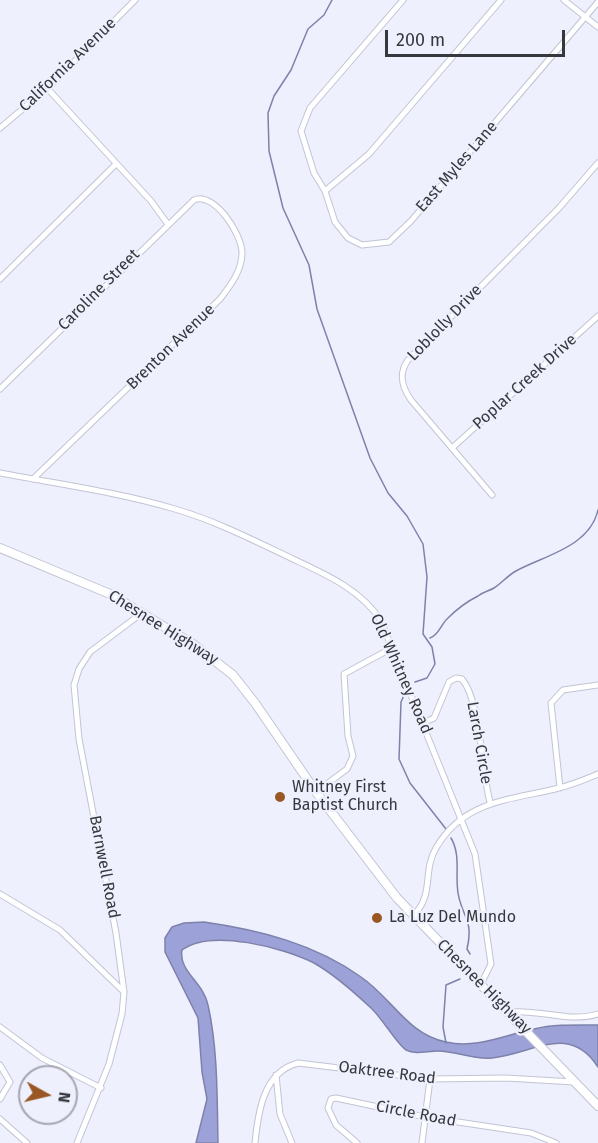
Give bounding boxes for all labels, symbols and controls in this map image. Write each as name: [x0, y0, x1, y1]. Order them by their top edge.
street label: California Avenue: [16, 14, 120, 116]
scale bar: [388, 18, 568, 56]
text: 200 m: [396, 29, 445, 51]
street label: East Myles Lane: [412, 118, 502, 216]
street label: Caroline Street: [54, 245, 144, 335]
street label: Loblolly Drive: [404, 281, 486, 365]
street label: Brenton Avenue: [123, 300, 219, 394]
street label: Poplar Creek Drive: [469, 330, 581, 434]
street label: Chesnee Highway: [104, 586, 222, 670]
street label: Old Whitney Road: [366, 611, 436, 737]
street label: Larch Circle: [462, 700, 496, 786]
place label: Whitney First Baptist Church: [292, 778, 398, 816]
marker: Whitney First Baptist Church: [273, 790, 287, 804]
street label: Barnwell Road: [85, 814, 123, 920]
place label: La Luz Del Mundo: [389, 908, 516, 928]
marker: La Luz Del Mundo: [370, 911, 384, 925]
street label: Chesnee Highway: [433, 936, 535, 1038]
street label: Oaktree Road: [337, 1058, 437, 1088]
north arrow: [18, 1065, 78, 1125]
text: N: [54, 1091, 74, 1104]
street label: Circle Road: [374, 1097, 458, 1131]

